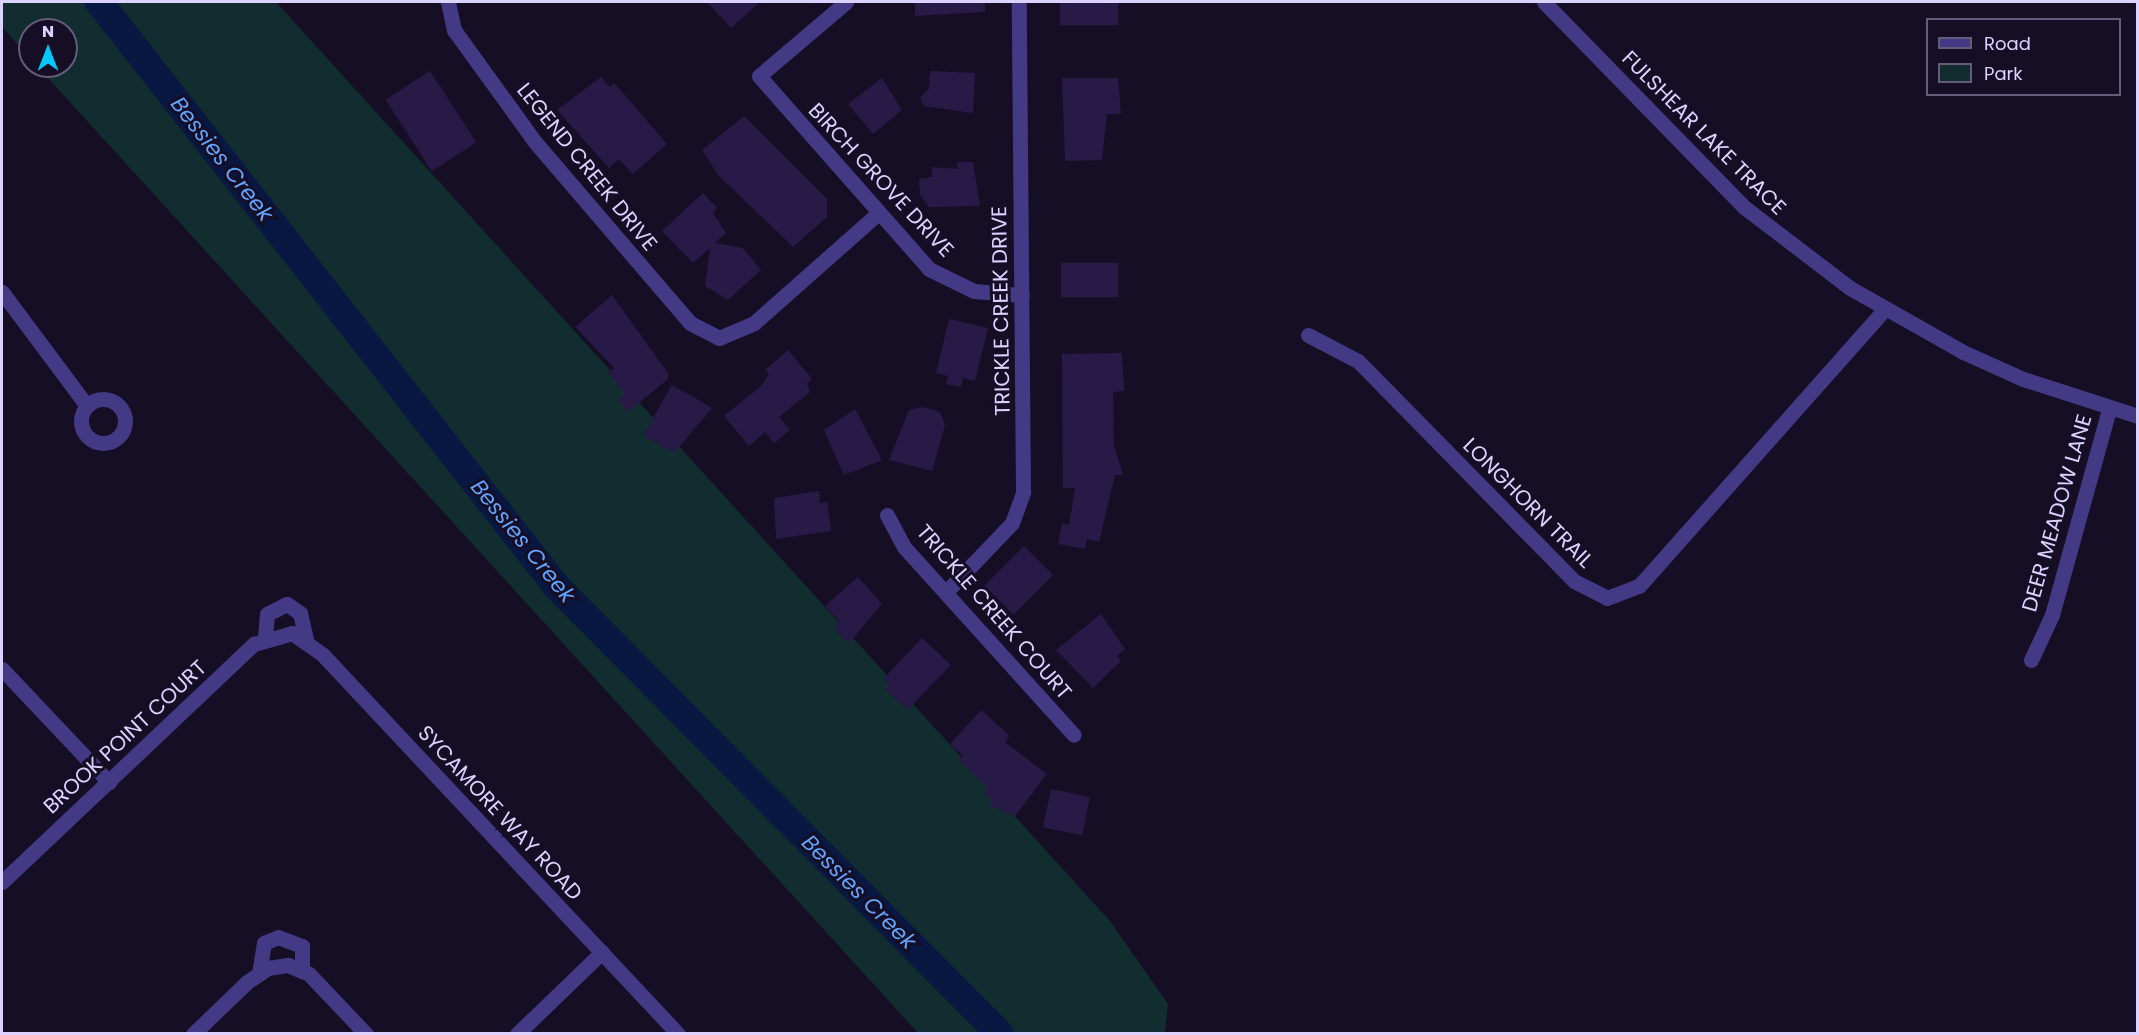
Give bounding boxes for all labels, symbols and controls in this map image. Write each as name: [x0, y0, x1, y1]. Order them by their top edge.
north arrow: [18, 18, 78, 78]
legend: [1926, 18, 2121, 96]
text: N: [42, 20, 54, 43]
text: Road: [1984, 31, 2031, 56]
street label: FULSHEAR LAKE TRACE: [1617, 46, 1791, 220]
text: Park: [1984, 61, 2023, 86]
street label: LEGEND CREEK DRIVE: [512, 78, 662, 256]
water label: Bessies Creek: [165, 91, 279, 227]
street label: BIRCH GROVE DRIVE: [803, 98, 959, 262]
street label: TRICKLE CREEK DRIVE: [987, 206, 1015, 416]
street label: DEER MEADOW LANE: [2017, 411, 2097, 615]
street label: LONGHORN TRAIL: [1458, 433, 1598, 573]
water label: Bessies Creek: [465, 474, 581, 608]
street label: TRICKLE CREEK COURT: [911, 519, 1077, 705]
street label: BROOK POINT COURT: [38, 655, 212, 819]
street label: SYCAMORE WAY ROAD: [413, 720, 587, 906]
water label: Bessies Creek: [796, 829, 922, 955]

